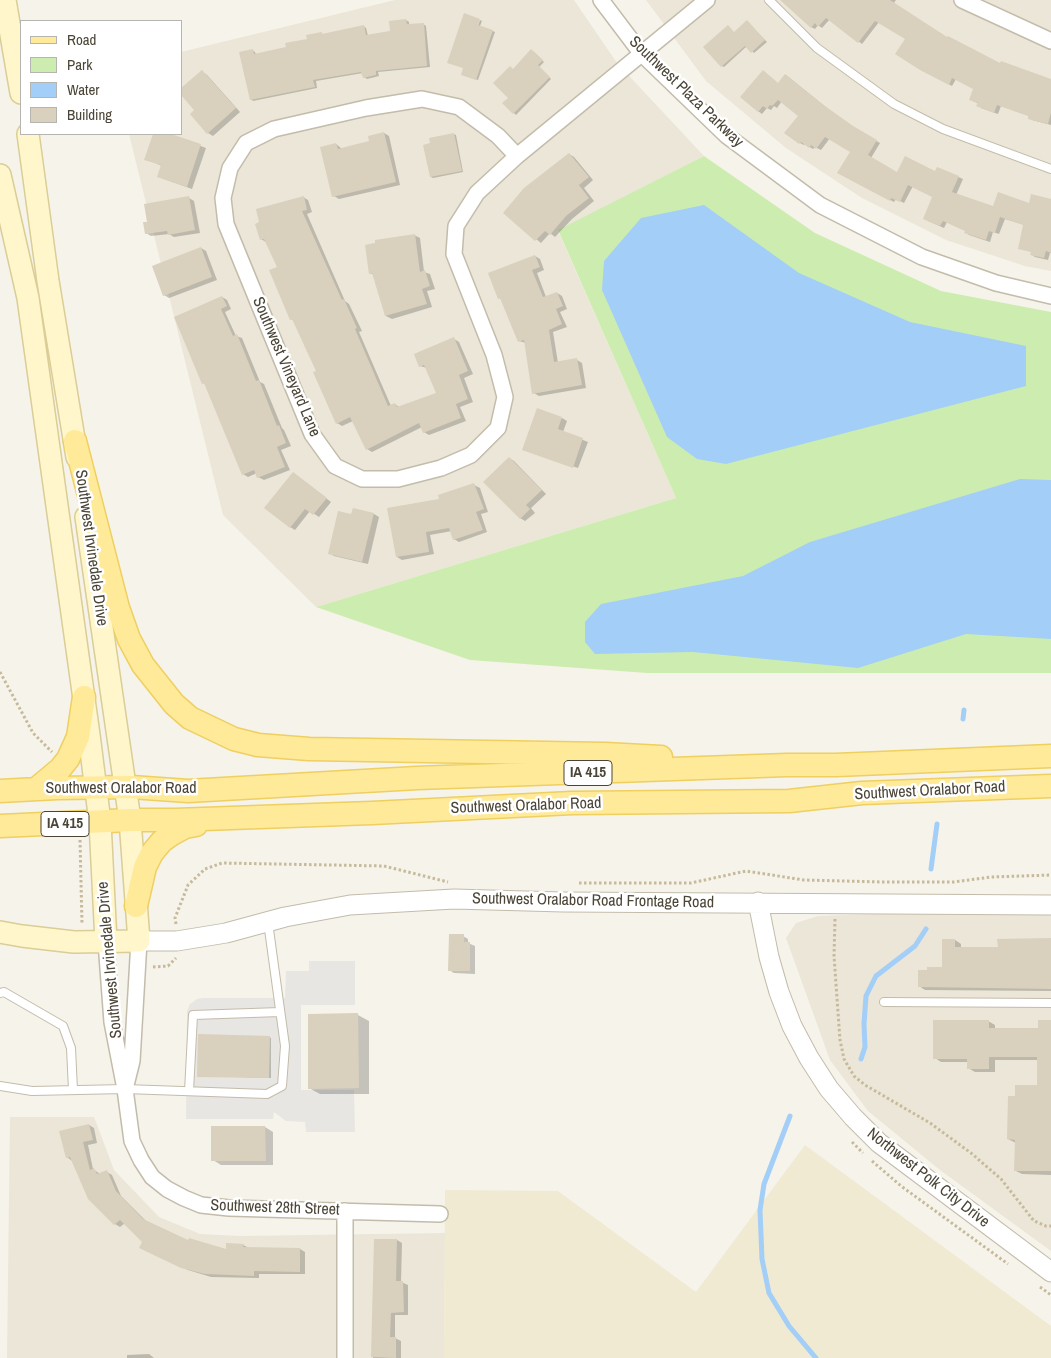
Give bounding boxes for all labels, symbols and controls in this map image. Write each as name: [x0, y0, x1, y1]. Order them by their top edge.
legend: [20, 20, 182, 135]
text: Road: [67, 29, 96, 50]
street label: Southwest Plaza Parkway: [625, 32, 747, 152]
text: Park: [67, 54, 92, 75]
text: Water: [67, 79, 99, 100]
text: Building: [67, 104, 112, 125]
street label: Southwest Vineyard Lane: [248, 294, 324, 440]
street label: Southwest Irvinedale Drive: [71, 469, 111, 627]
road number: IA 415: [564, 760, 612, 786]
street label: Southwest Oralabor Road: [854, 777, 1006, 805]
street label: Southwest Oralabor Road: [46, 779, 196, 799]
street label: Southwest Oralabor Road: [450, 794, 602, 818]
road number: IA 415: [41, 812, 89, 836]
street label: Southwest Irvinedale Drive: [94, 881, 126, 1039]
street label: Southwest Oralabor Road Frontage Road: [472, 889, 714, 913]
street label: Northwest Polk City Drive: [863, 1124, 993, 1232]
street label: Southwest 28th Street: [210, 1196, 340, 1220]

